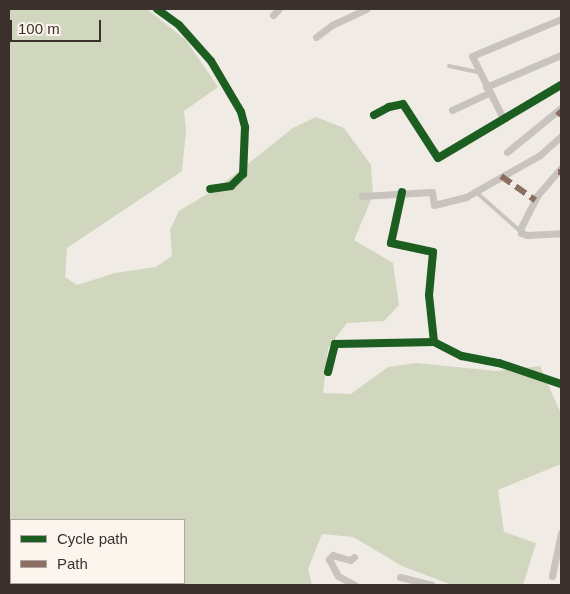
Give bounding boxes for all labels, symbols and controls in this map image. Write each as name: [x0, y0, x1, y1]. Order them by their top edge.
scale bar: [12, 10, 104, 42]
text: 100 m: [18, 20, 60, 37]
legend: [10, 519, 185, 584]
text: Cycle path: [57, 530, 128, 547]
text: Path: [57, 555, 88, 572]

